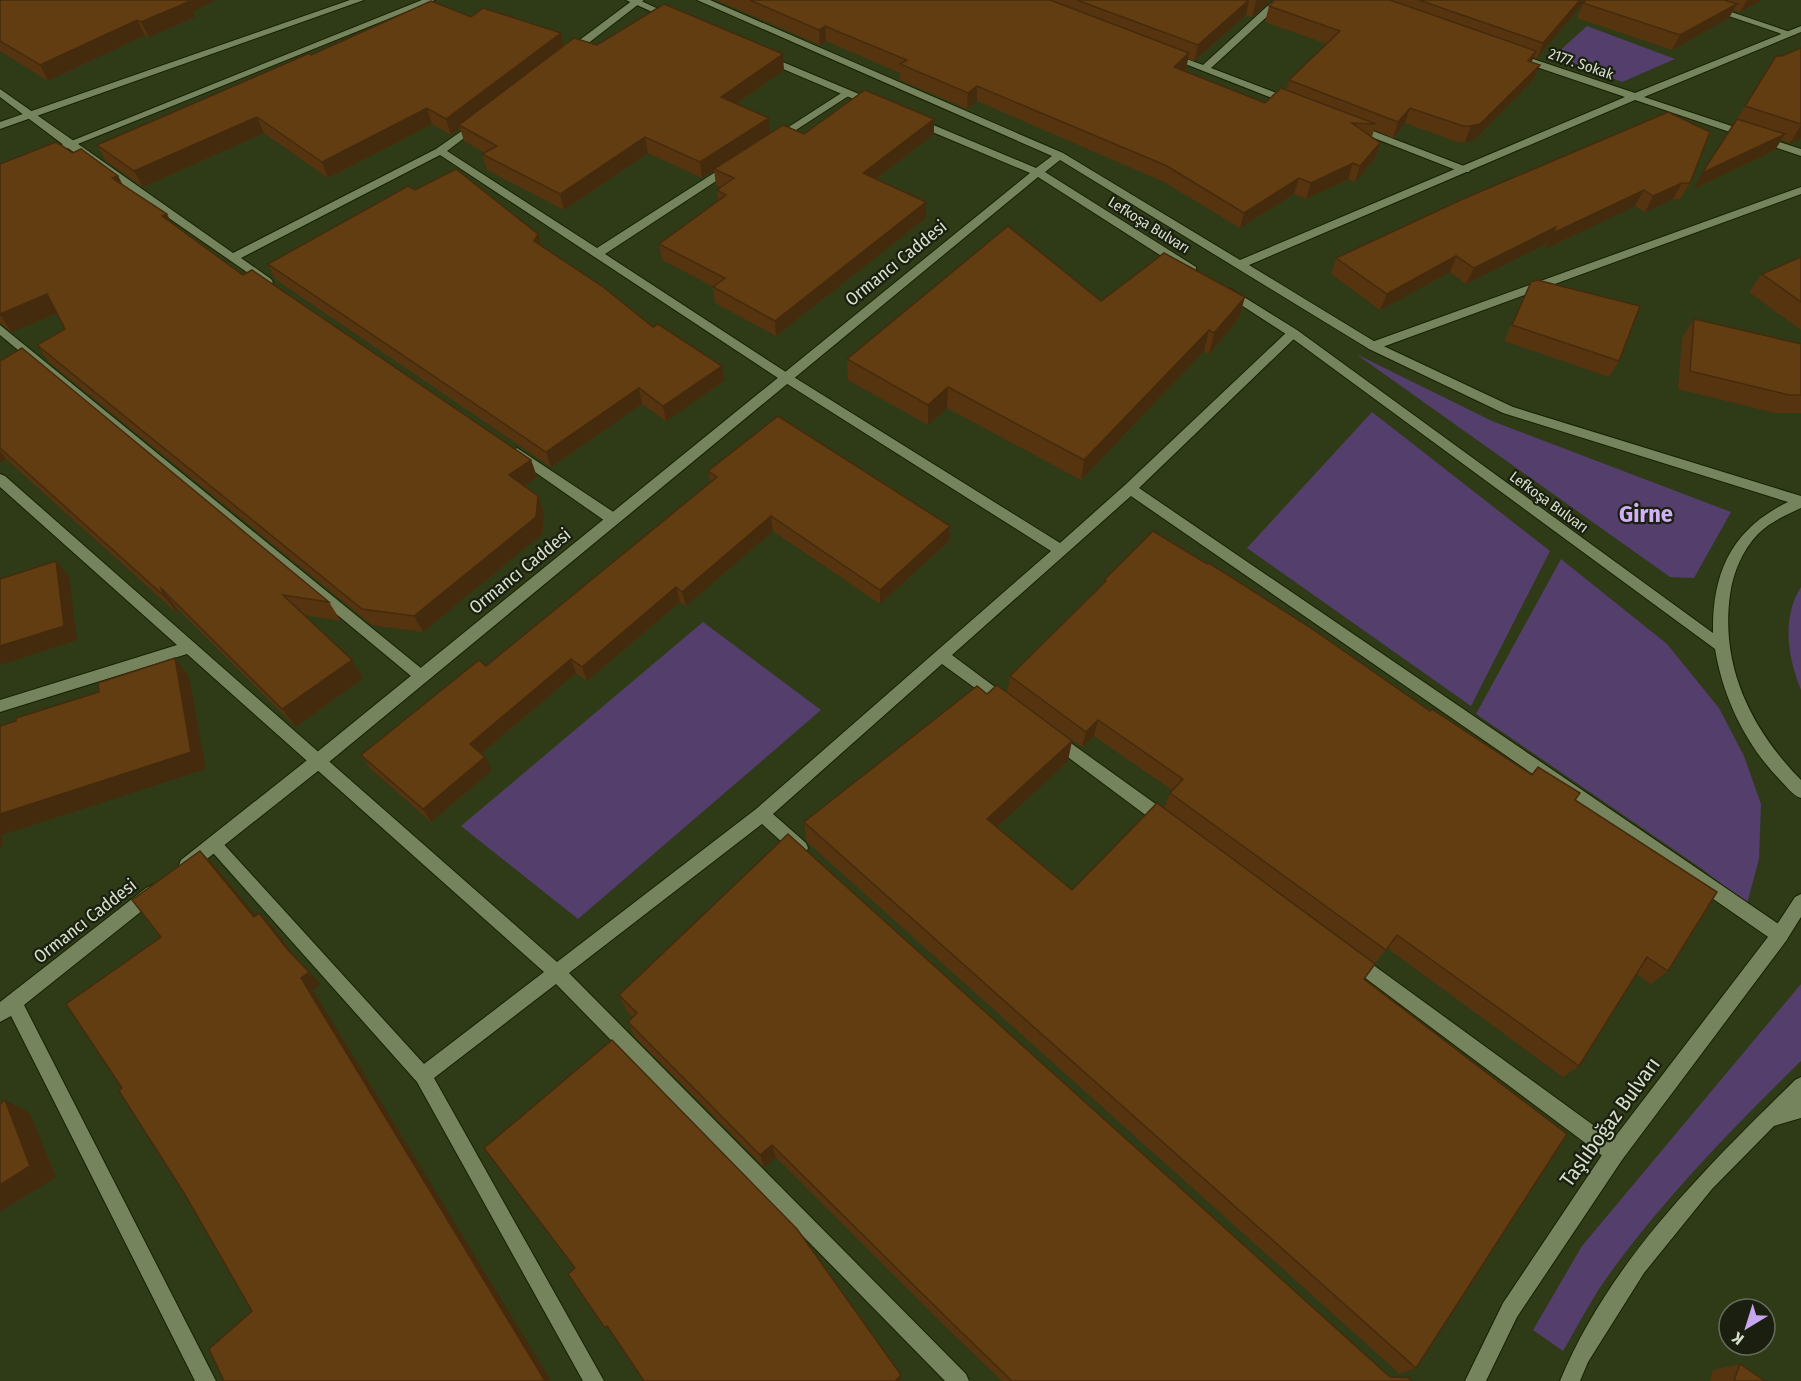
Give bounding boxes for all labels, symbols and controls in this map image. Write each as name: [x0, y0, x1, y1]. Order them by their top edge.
street label: 2177. Sokak: [1546, 45, 1616, 83]
street label: Lefkoşa Bulvarı: [1105, 193, 1193, 257]
street label: Ormancı Caddesi: [841, 215, 951, 311]
street label: Lefkoşa Bulvarı: [1506, 467, 1592, 537]
district label: Girne: [1619, 500, 1673, 528]
street label: Ormancı Caddesi: [465, 523, 575, 619]
street label: Ormancı Caddesi: [29, 874, 141, 968]
street label: Taşlıboğaz Bulvarı: [1554, 1052, 1666, 1192]
north arrow: [1717, 1297, 1777, 1357]
text: K: [1728, 1328, 1748, 1349]

